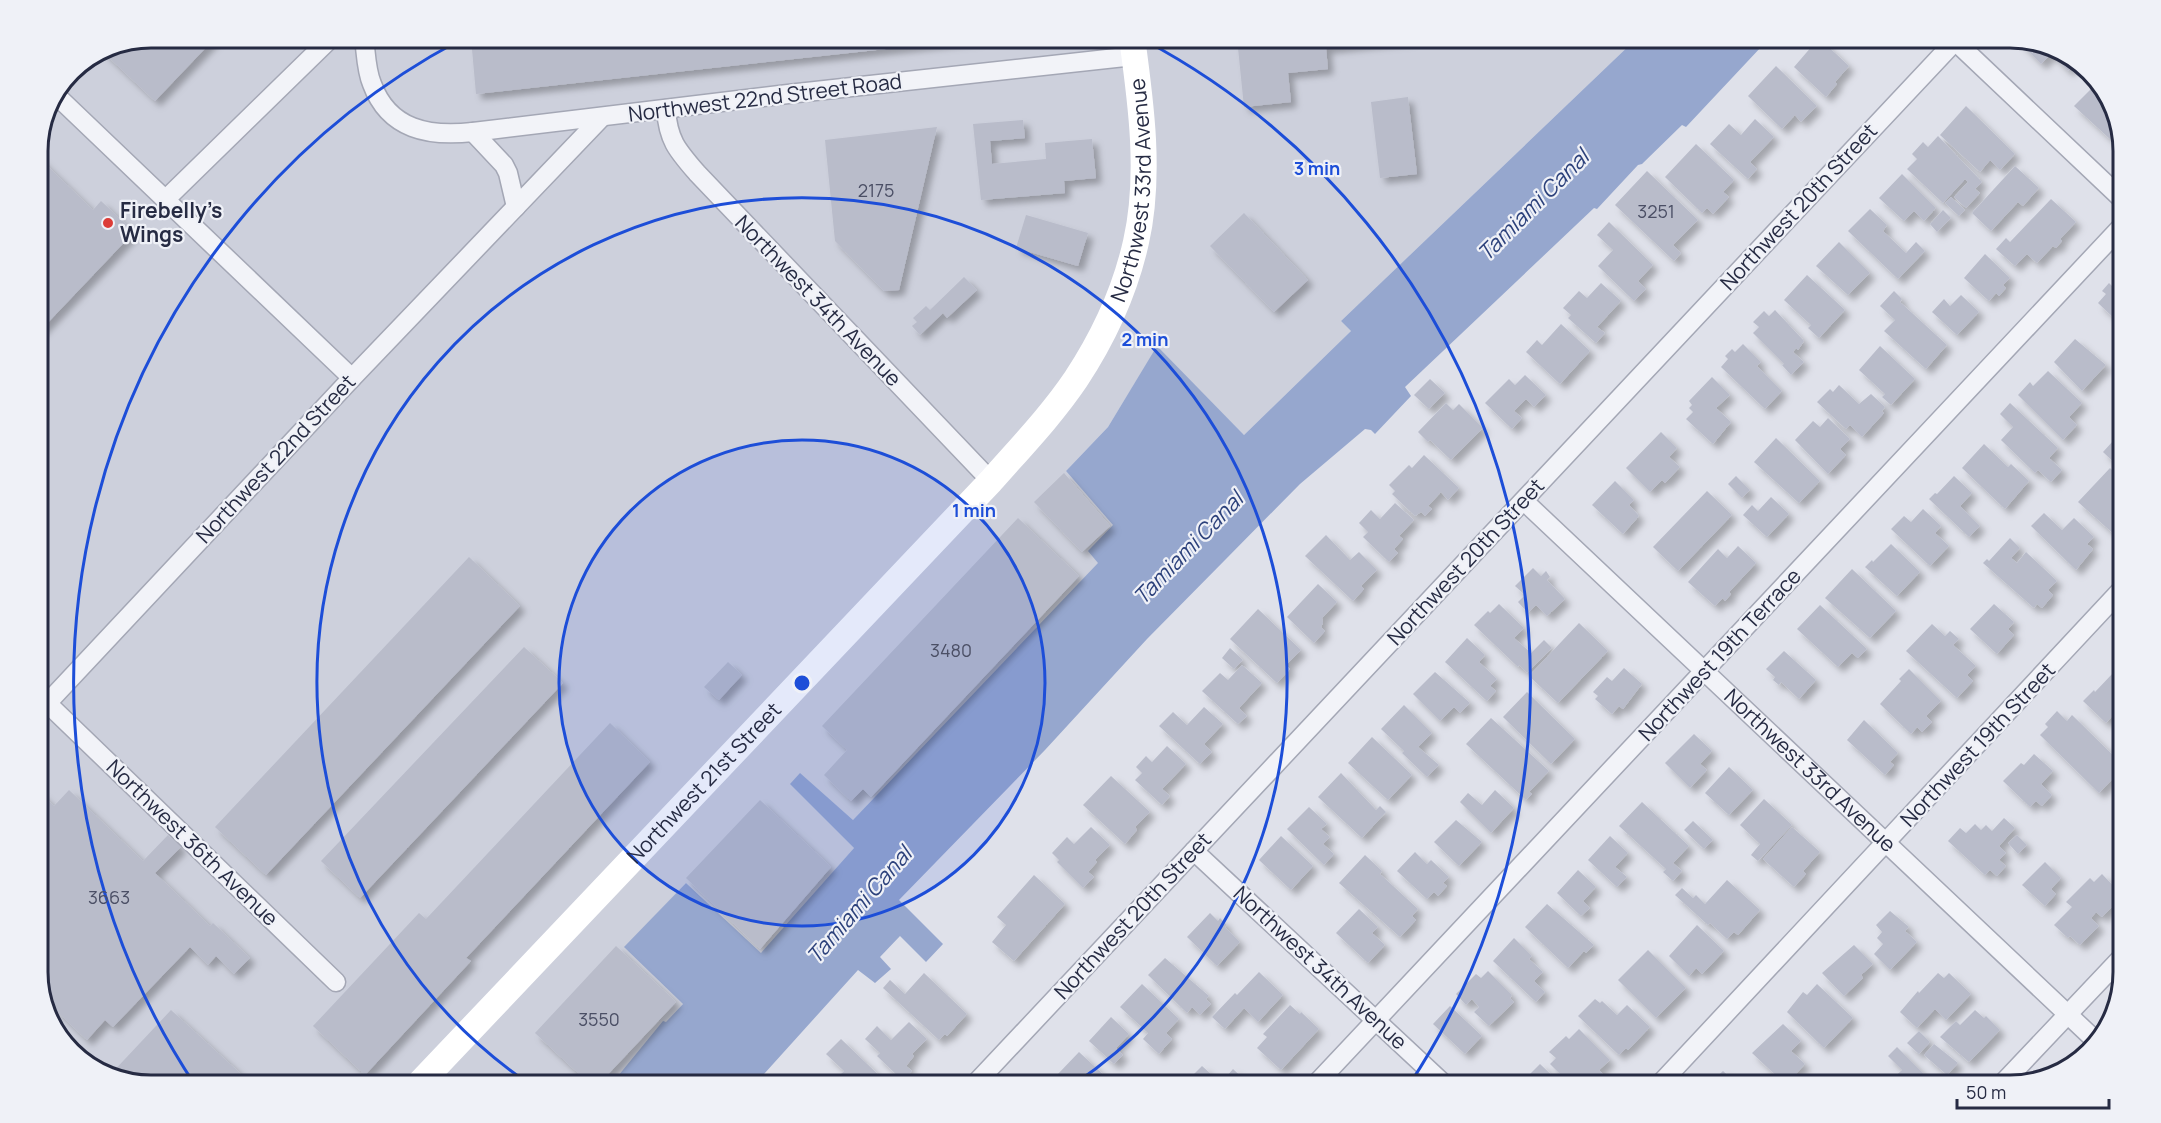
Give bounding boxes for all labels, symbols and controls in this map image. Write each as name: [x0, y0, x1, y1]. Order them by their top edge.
street label: Northwest 22nd Street Road: [626, 66, 903, 128]
street label: Northwest 33rd Avenue: [1103, 77, 1157, 306]
street label: Northwest 20th Street: [1714, 117, 1883, 296]
water label: Tamiami Canal: [1471, 141, 1597, 267]
text: 3 min: [1294, 156, 1340, 180]
house number: 2175: [858, 178, 894, 202]
place label: Firebelly’s Wings: [120, 196, 222, 248]
house number: 3251: [1637, 199, 1675, 223]
street label: Northwest 34th Avenue: [730, 209, 908, 392]
marker: Firebelly’s Wings: [101, 216, 115, 230]
text: 2 min: [1122, 327, 1168, 351]
street label: Northwest 22nd Street: [189, 368, 361, 549]
street label: Northwest 20th Street: [1381, 472, 1550, 651]
water label: Tamiami Canal: [1126, 483, 1252, 611]
text: 1 min: [952, 498, 996, 522]
street label: Northwest 19th Terrace: [1632, 562, 1807, 747]
house number: 3480: [930, 638, 972, 662]
street label: Northwest 19th Street: [1894, 656, 2061, 832]
centre of rings: [792, 673, 812, 693]
street label: Northwest 33rd Avenue: [1719, 682, 1902, 858]
street label: Northwest 21st Street: [620, 696, 787, 869]
street label: Northwest 36th Avenue: [101, 753, 285, 932]
street label: Northwest 20th Street: [1048, 826, 1217, 1005]
water label: Tamiami Canal: [800, 838, 920, 970]
street label: Northwest 34th Avenue: [1228, 879, 1414, 1055]
house number: 3663: [88, 885, 130, 909]
house number: 3550: [578, 1007, 620, 1031]
scale bar: [1957, 1072, 2108, 1110]
text: 50 m: [1966, 1080, 2006, 1104]

